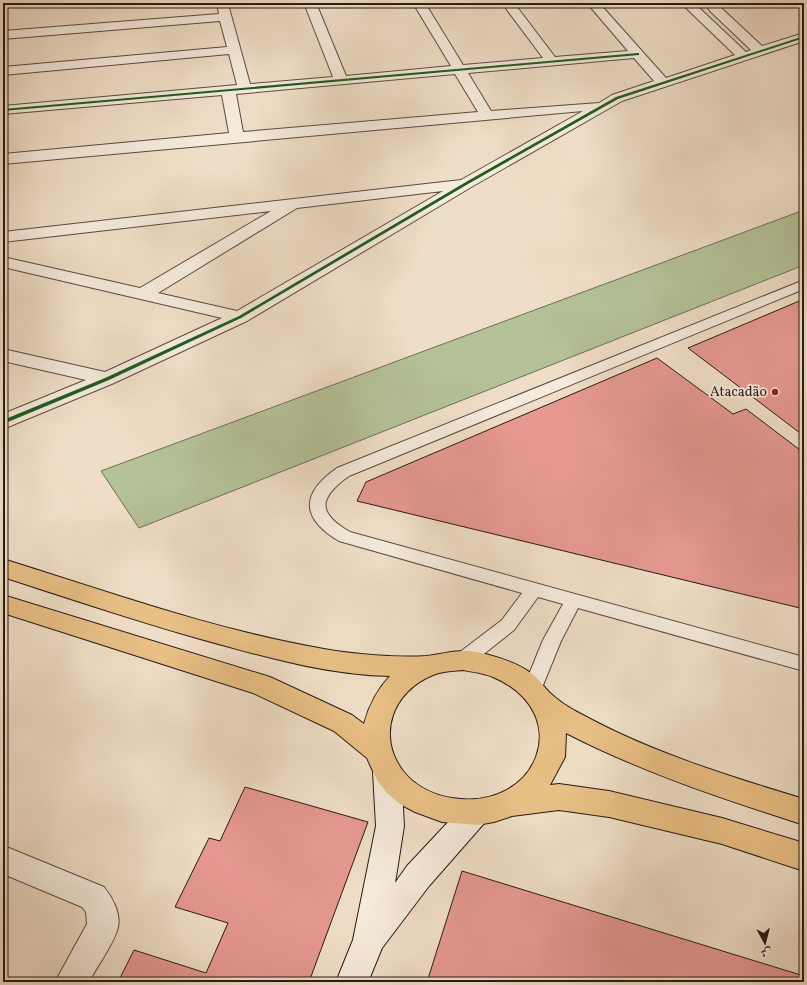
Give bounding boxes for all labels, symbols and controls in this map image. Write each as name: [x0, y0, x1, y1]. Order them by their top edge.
place label: Atacadão: [710, 383, 767, 402]
marker: Atacadão: [770, 387, 780, 397]
north arrow: [745, 923, 785, 963]
text: ش: [760, 943, 772, 960]

